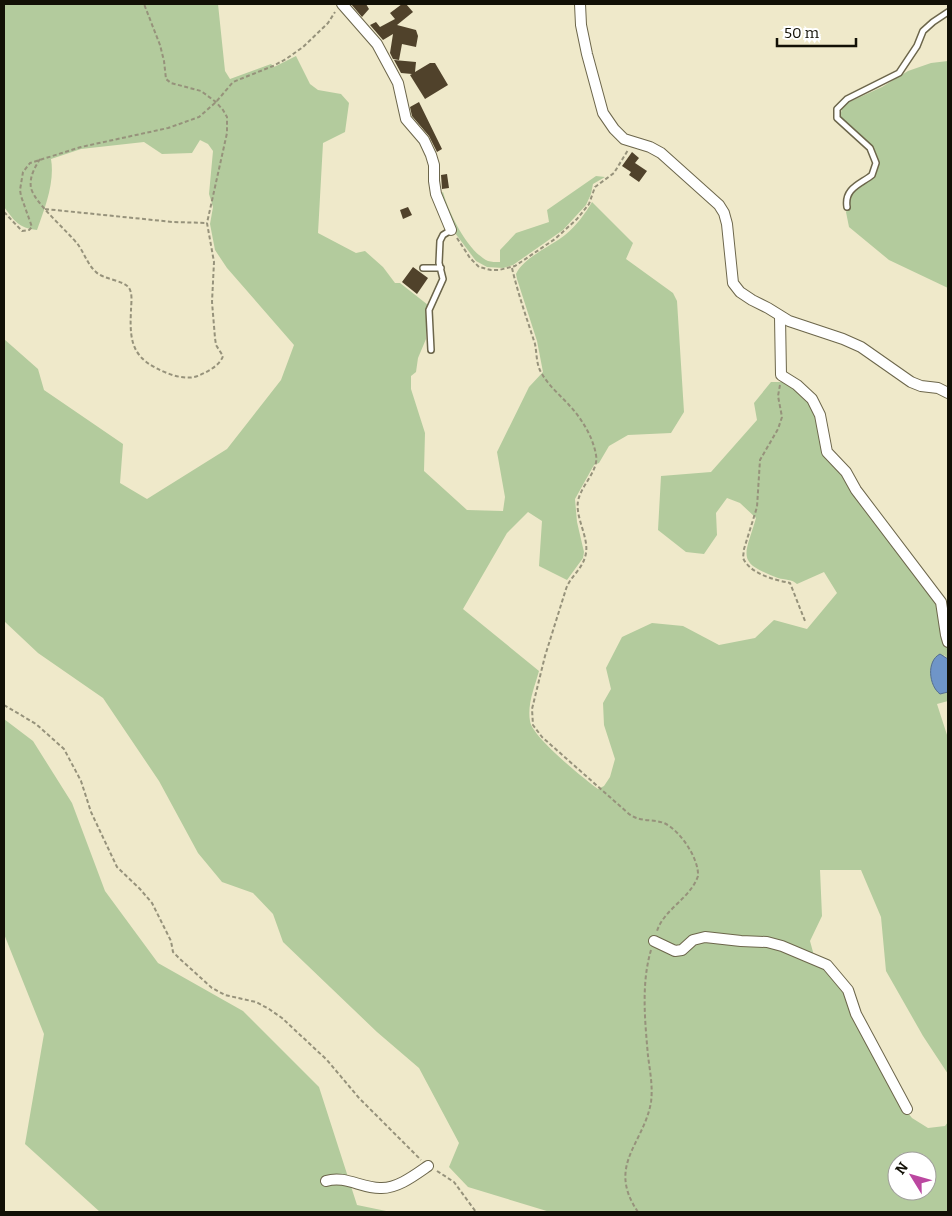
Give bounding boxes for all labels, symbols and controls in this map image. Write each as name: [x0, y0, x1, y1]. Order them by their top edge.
scale bar: [777, 15, 856, 47]
text: 50 m: [784, 24, 820, 42]
north arrow: [887, 1151, 937, 1201]
text: N: [892, 1159, 912, 1178]

